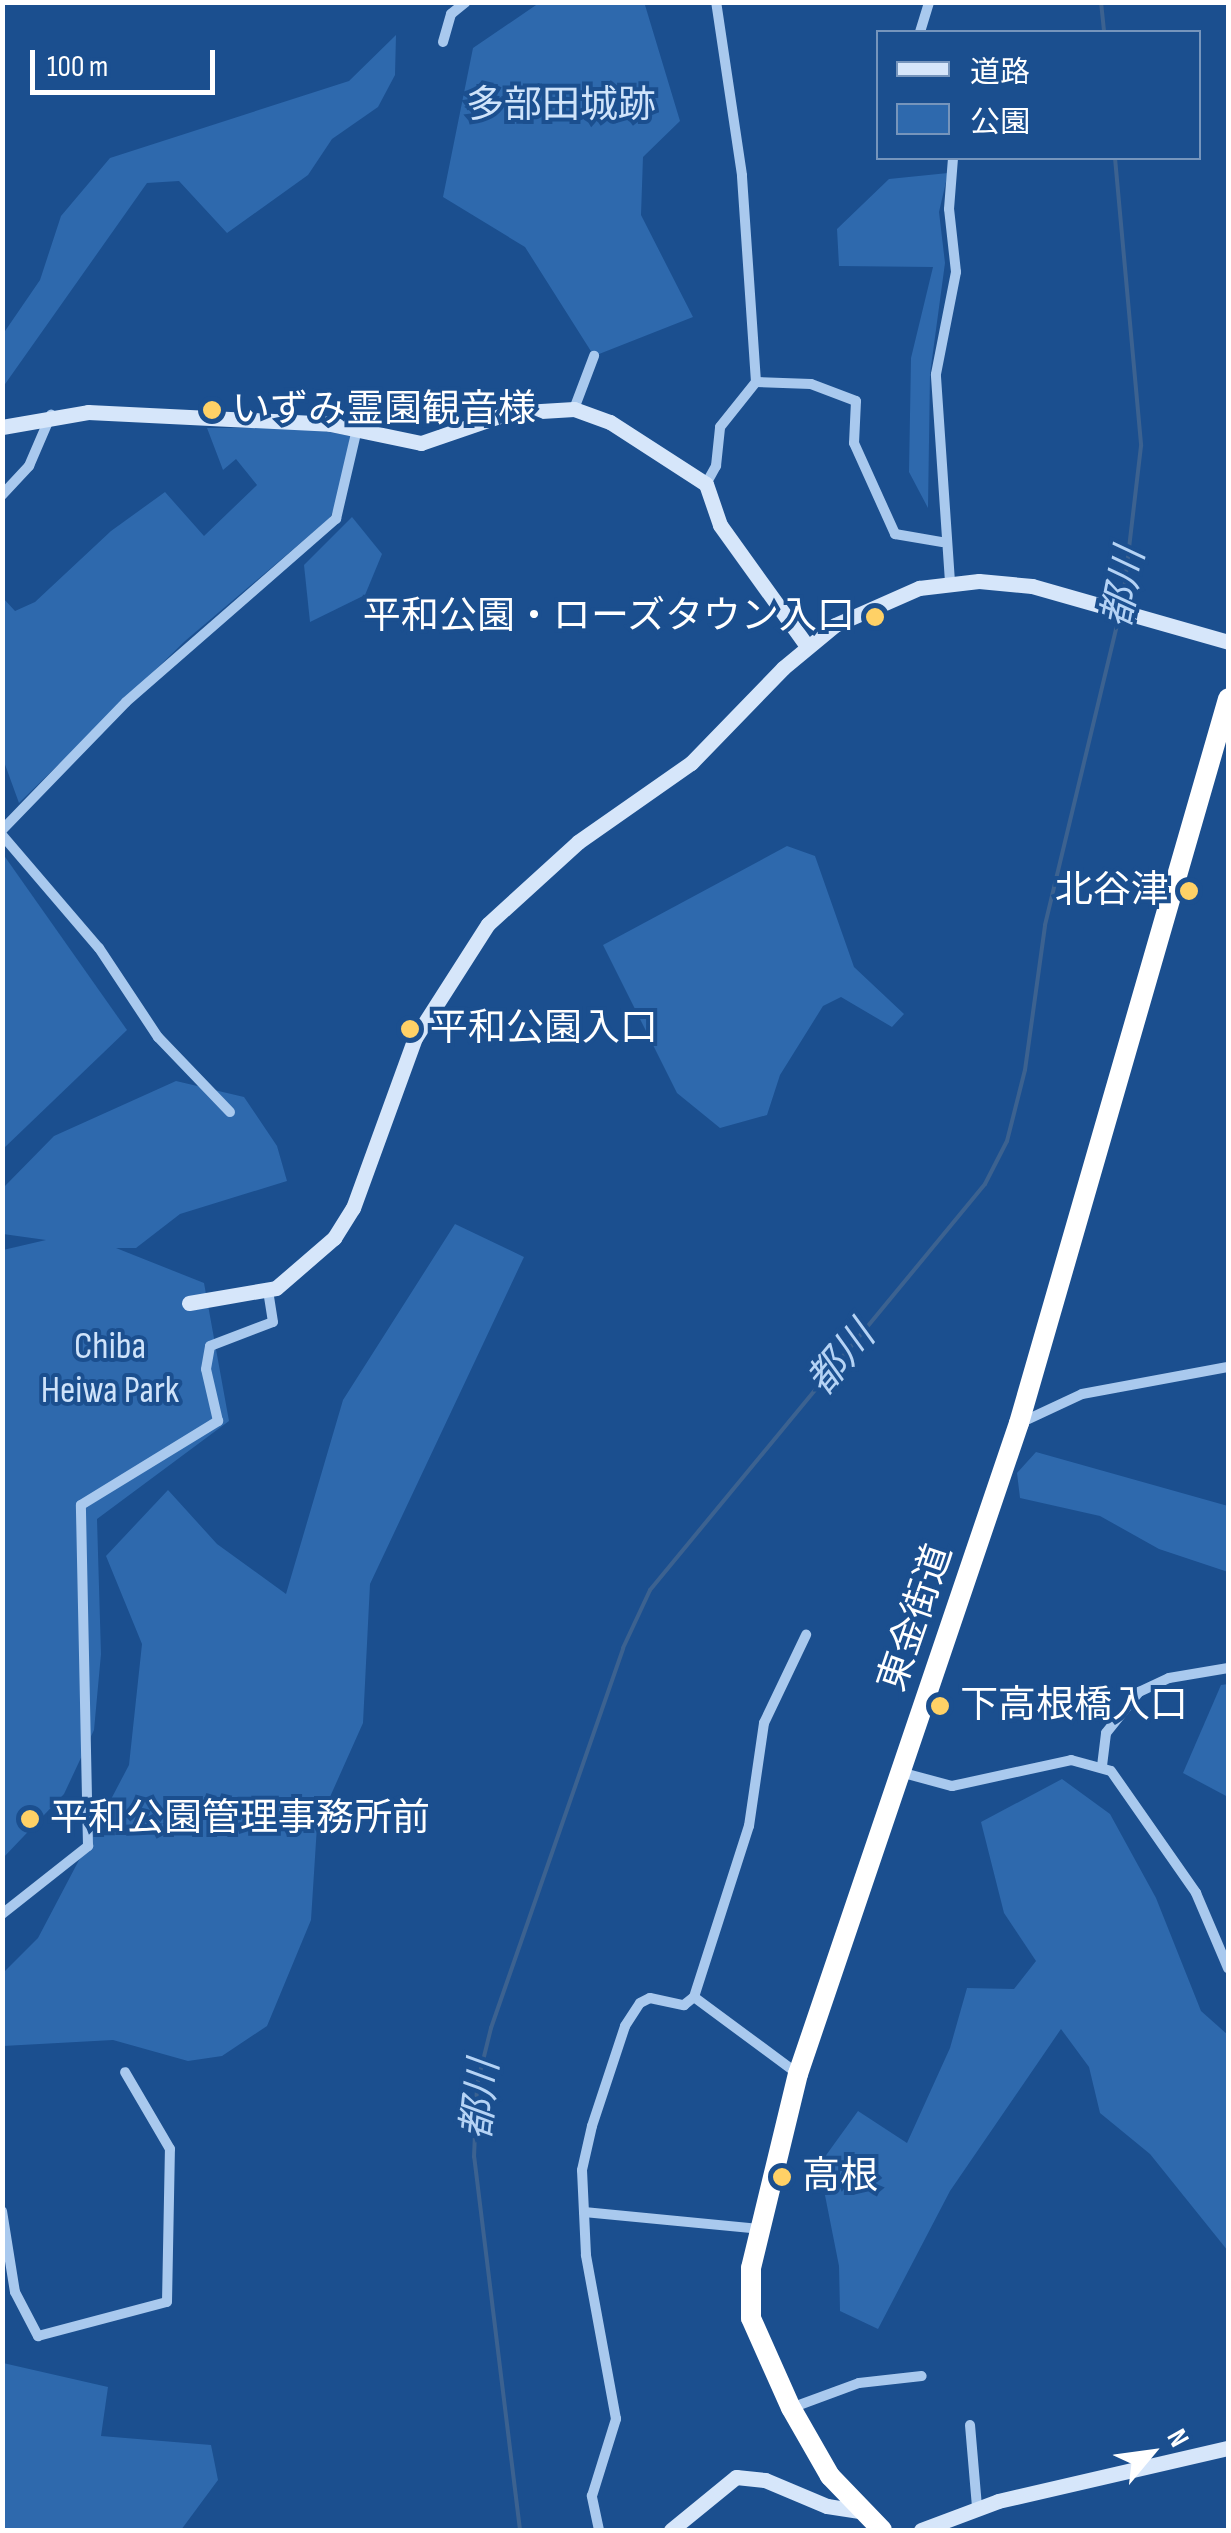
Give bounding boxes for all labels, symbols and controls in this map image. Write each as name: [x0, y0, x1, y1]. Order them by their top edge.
scale bar: [35, 30, 220, 92]
legend: [876, 30, 1201, 160]
text: 100 m: [47, 49, 108, 85]
text: 道路: [970, 55, 1030, 91]
park label: 多部田城跡: [466, 83, 656, 129]
text: 公園: [970, 105, 1030, 141]
place label: いずみ霊園観音様: [232, 387, 536, 433]
marker: いずみ霊園観音様: [201, 399, 223, 421]
water label: 都川: [1093, 544, 1155, 632]
place label: 平和公園・ローズタウン入口: [361, 594, 855, 640]
marker: 平和公園・ローズタウン入口: [864, 606, 886, 628]
place label: 北谷津: [1055, 868, 1169, 914]
marker: 北谷津: [1178, 880, 1200, 902]
place label: 平和公園入口: [430, 1006, 658, 1052]
marker: 平和公園入口: [399, 1018, 421, 1040]
water label: 都川: [797, 1313, 885, 1405]
park label: Chiba Heiwa Park: [41, 1324, 179, 1414]
street label: 東金街道: [870, 1539, 962, 1697]
place label: 下高根橋入口: [960, 1683, 1188, 1729]
marker: 下高根橋入口: [929, 1695, 951, 1717]
place label: 平和公園管理事務所前: [50, 1796, 430, 1842]
marker: 平和公園管理事務所前: [19, 1808, 41, 1830]
water label: 都川: [453, 2058, 509, 2142]
place label: 高根: [802, 2154, 878, 2200]
marker: 高根: [771, 2166, 793, 2188]
north arrow: [1101, 2403, 1201, 2503]
text: N: [1160, 2424, 1196, 2453]

